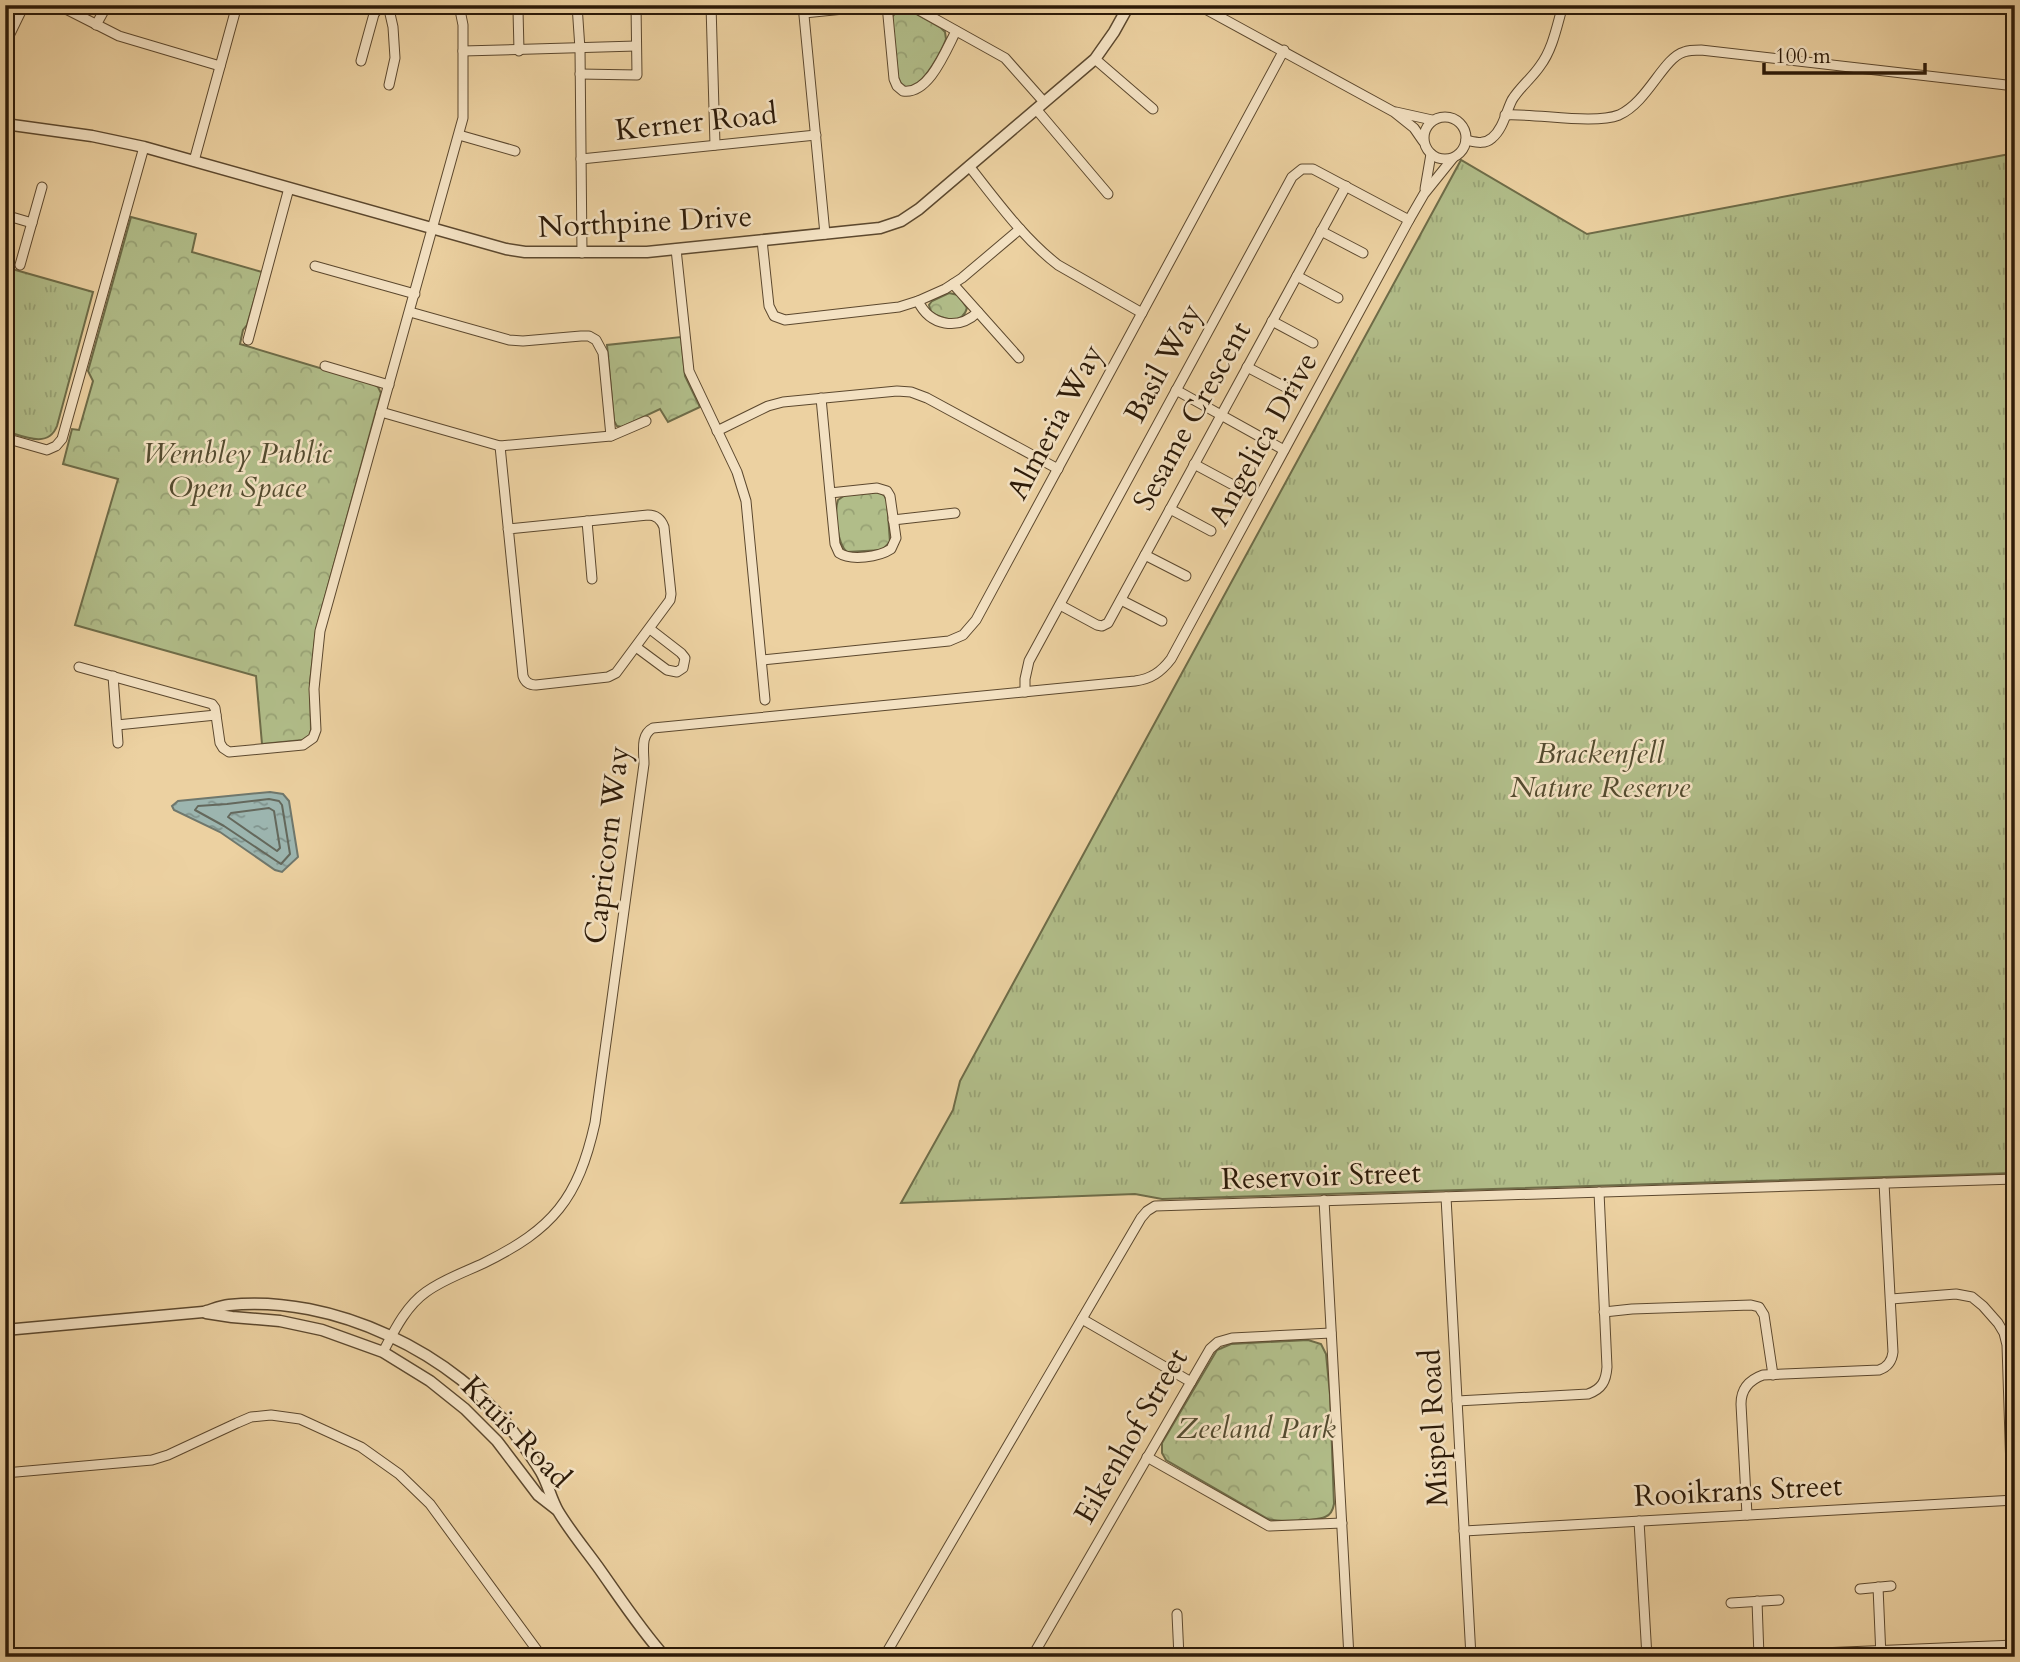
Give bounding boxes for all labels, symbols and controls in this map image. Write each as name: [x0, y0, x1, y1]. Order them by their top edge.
scale bar: [1764, 32, 1926, 76]
text: 100 m: [1775, 42, 1831, 71]
street label: Kerner Road: [613, 93, 779, 151]
street label: Northpine Drive: [537, 196, 753, 248]
street label: Basil Way: [1115, 296, 1212, 430]
street label: Sesame Crescent: [1123, 314, 1261, 518]
street label: Almeria Way: [997, 337, 1113, 507]
street label: Angelica Drive: [1198, 345, 1328, 533]
park label: Wembley Public Open Space: [142, 433, 332, 508]
park label: Brackenfell Nature Reserve: [1510, 733, 1690, 808]
street label: Capricorn Way: [575, 744, 639, 946]
street label: Reservoir Street: [1220, 1152, 1422, 1200]
street label: Eikenhof Street: [1064, 1341, 1198, 1531]
street label: Mispel Road: [1409, 1348, 1459, 1508]
street label: Kruis Road: [452, 1367, 580, 1497]
park label: Zeeland Park: [1176, 1408, 1336, 1449]
street label: Rooikrans Street: [1633, 1465, 1844, 1517]

